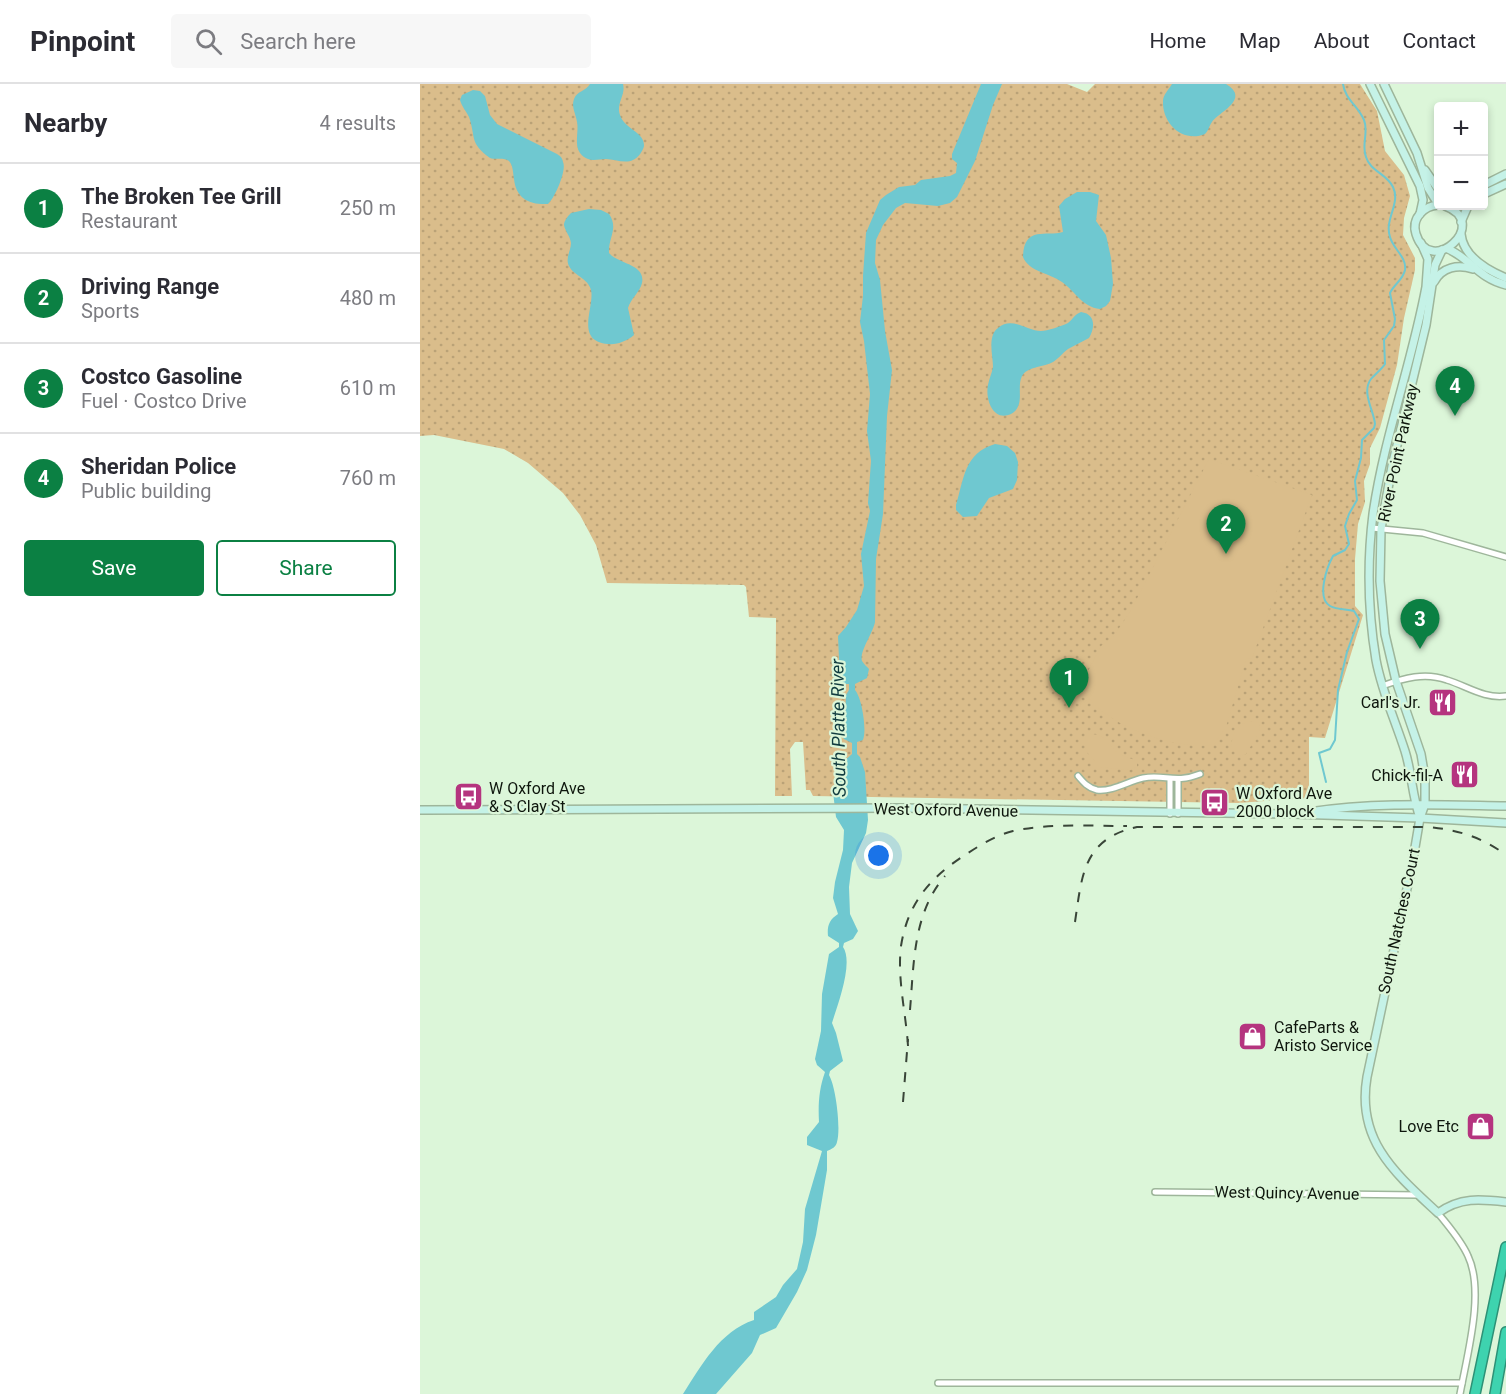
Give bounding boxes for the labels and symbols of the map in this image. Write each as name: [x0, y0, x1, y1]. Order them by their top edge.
pin: 4: [1436, 366, 1474, 416]
street label: River Point Parkway: [1374, 382, 1422, 524]
pin: 2: [1206, 504, 1246, 554]
pin: 3: [1400, 600, 1440, 649]
water label: South Platte River: [826, 658, 850, 797]
pin: 1: [1050, 658, 1088, 708]
restaurant icon: Carl's Jr.: [1426, 686, 1458, 718]
place label: Carl's Jr.: [1361, 693, 1421, 712]
restaurant icon: Chick-fil-A: [1448, 759, 1480, 791]
place label: Chick-fil-A: [1371, 766, 1444, 785]
place label: W Oxford Ave & S Clay St: [489, 779, 585, 816]
bus stop icon: W Oxford Ave & S Clay St: [452, 781, 484, 813]
place label: W Oxford Ave 2000 block: [1236, 784, 1332, 821]
bus stop icon: W Oxford Ave 2000 block: [1199, 786, 1231, 818]
street label: West Oxford Avenue: [874, 799, 1018, 821]
your location: [864, 841, 893, 870]
street label: South Natches Court: [1374, 847, 1424, 995]
place label: CafeParts & Aristo Service: [1274, 1018, 1372, 1055]
shop icon: CafeParts & Aristo Service: [1237, 1020, 1269, 1052]
shop icon: Love Etc: [1464, 1110, 1496, 1142]
place label: Love Etc: [1399, 1117, 1459, 1136]
street label: West Quincy Avenue: [1215, 1182, 1359, 1204]

